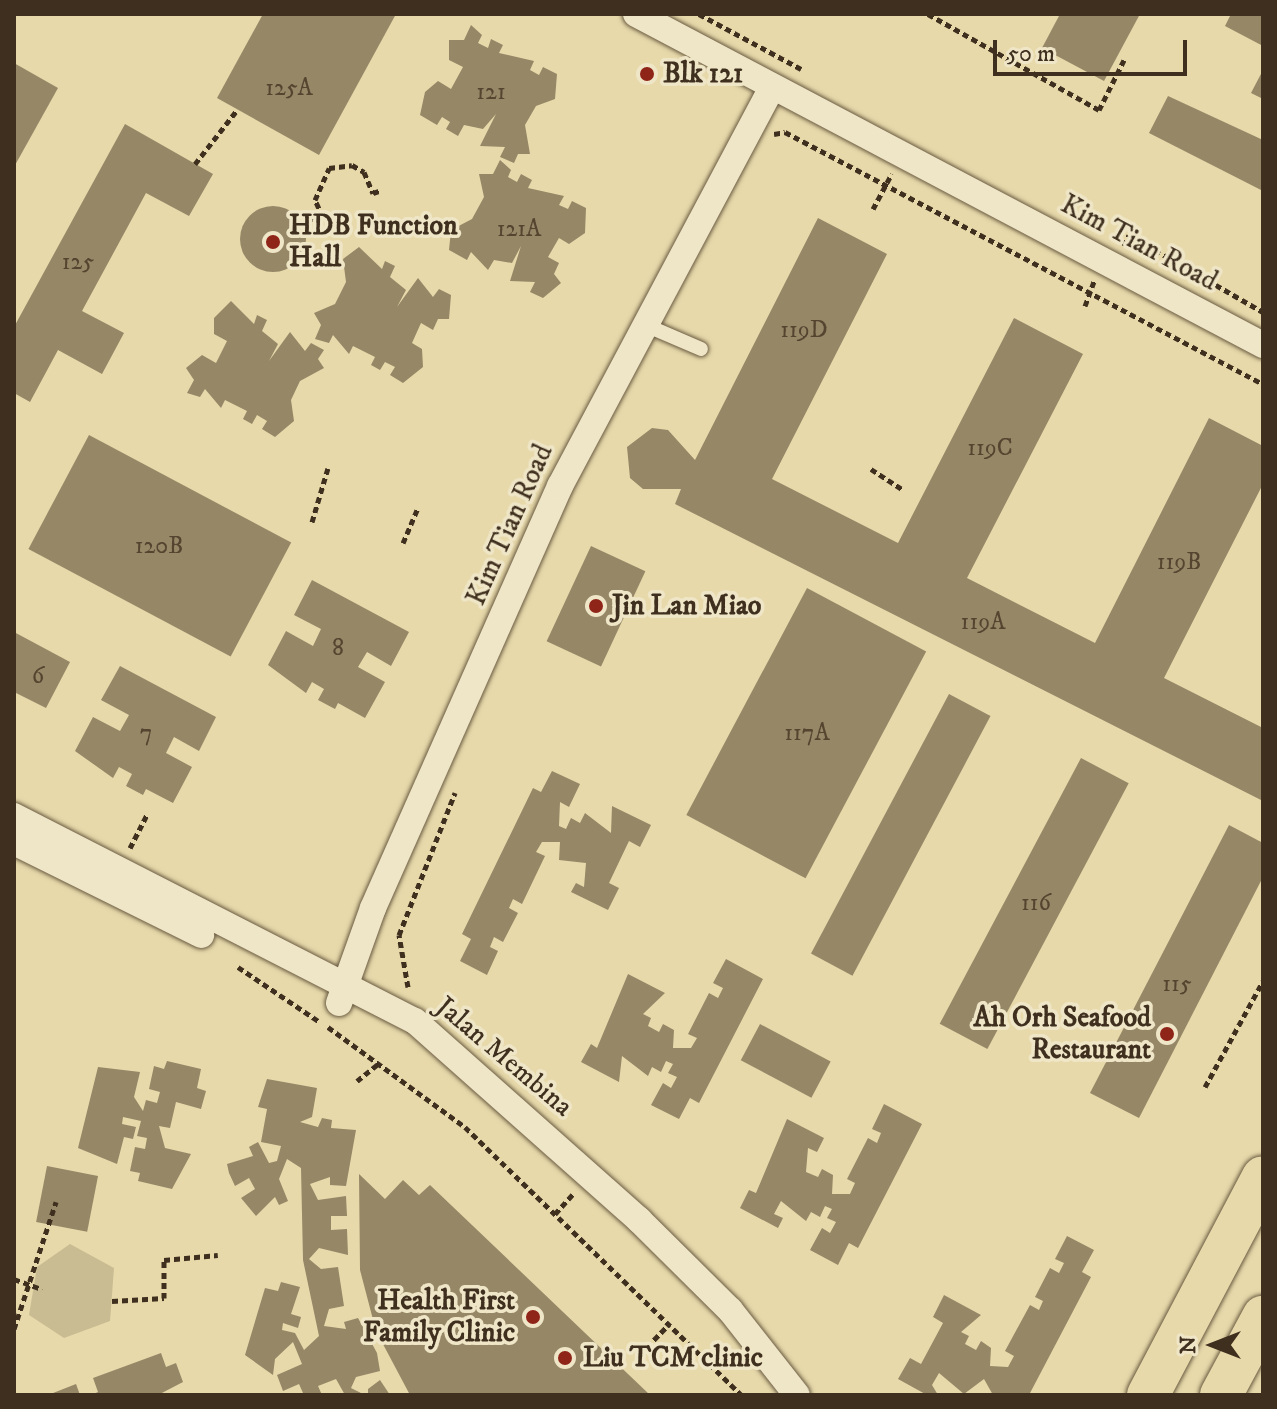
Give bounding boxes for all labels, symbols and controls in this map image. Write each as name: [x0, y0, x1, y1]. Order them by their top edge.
scale bar: [997, 24, 1191, 74]
text: 50 m: [1007, 39, 1055, 69]
place label: Blk 121: [663, 57, 743, 91]
marker: Blk 121: [638, 65, 656, 83]
house number: 125A: [265, 75, 313, 103]
house number: 121: [476, 79, 506, 107]
street label: Kim Tian Road: [1055, 188, 1223, 298]
place label: HDB Function Hall: [289, 209, 458, 275]
house number: 121A: [497, 216, 541, 244]
marker: HDB Function Hall: [264, 233, 282, 251]
house number: 125: [62, 249, 94, 277]
house number: 119D: [780, 317, 828, 345]
house number: 119C: [967, 435, 1013, 463]
street label: Kim Tian Road: [460, 439, 560, 611]
house number: 120B: [135, 533, 183, 561]
house number: 119B: [1157, 549, 1201, 577]
place label: Jin Lan Miao: [612, 589, 761, 623]
marker: Jin Lan Miao: [587, 597, 605, 615]
house number: 119A: [961, 609, 1005, 637]
house number: 8: [332, 635, 344, 663]
house number: 6: [32, 663, 44, 691]
house number: 7: [140, 720, 152, 748]
house number: 117A: [784, 720, 830, 748]
house number: 116: [1021, 890, 1051, 918]
house number: 115: [1162, 971, 1192, 999]
street label: Jalan Membina: [429, 990, 579, 1124]
place label: Ah Orh Seafood Restaurant: [973, 1001, 1151, 1067]
marker: Ah Orh Seafood Restaurant: [1158, 1025, 1176, 1043]
place label: Health First Family Clinic: [363, 1284, 515, 1350]
north arrow: [1173, 1305, 1253, 1385]
marker: Health First Family Clinic: [522, 1306, 544, 1328]
text: N: [1175, 1336, 1202, 1354]
place label: Liu TCM clinic: [583, 1341, 763, 1375]
marker: Liu TCM clinic: [554, 1347, 576, 1369]

